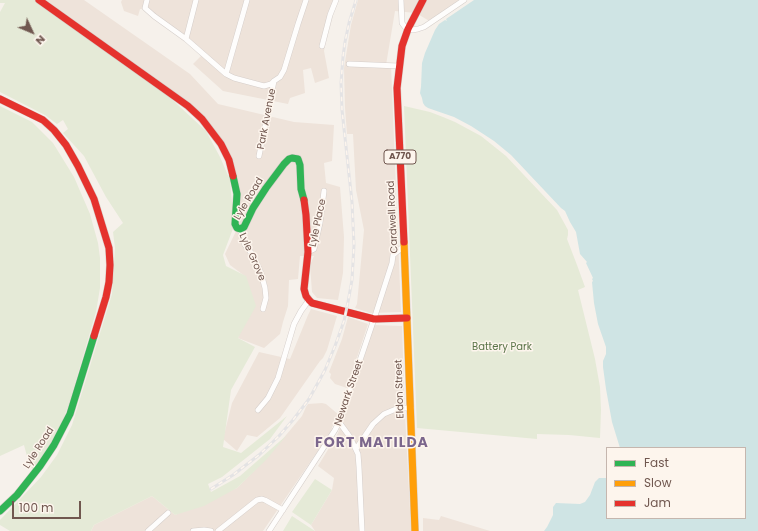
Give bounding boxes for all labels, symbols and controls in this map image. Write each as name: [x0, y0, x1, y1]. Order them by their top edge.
north arrow: [12, 12, 52, 52]
text: N: [32, 32, 49, 49]
street label: Park Avenue: [255, 88, 279, 150]
road number: A770: [384, 150, 416, 164]
street label: Lyle Road: [232, 176, 266, 222]
street label: Cardwell Road: [385, 180, 401, 254]
street label: Lyle Place: [307, 198, 329, 248]
street label: Lyle Grove: [236, 231, 268, 283]
park label: Battery Park: [472, 341, 532, 353]
street label: Newark Street: [332, 358, 366, 428]
street label: Eldon Street: [393, 359, 407, 419]
street label: Lyle Road: [21, 425, 57, 471]
district label: FORT MATILDA: [315, 435, 429, 451]
legend: [606, 447, 746, 519]
text: Fast: [644, 454, 669, 471]
text: Slow: [644, 474, 672, 491]
scale bar: [14, 493, 83, 519]
text: Jam: [644, 494, 671, 511]
text: 100 m: [19, 499, 53, 516]

